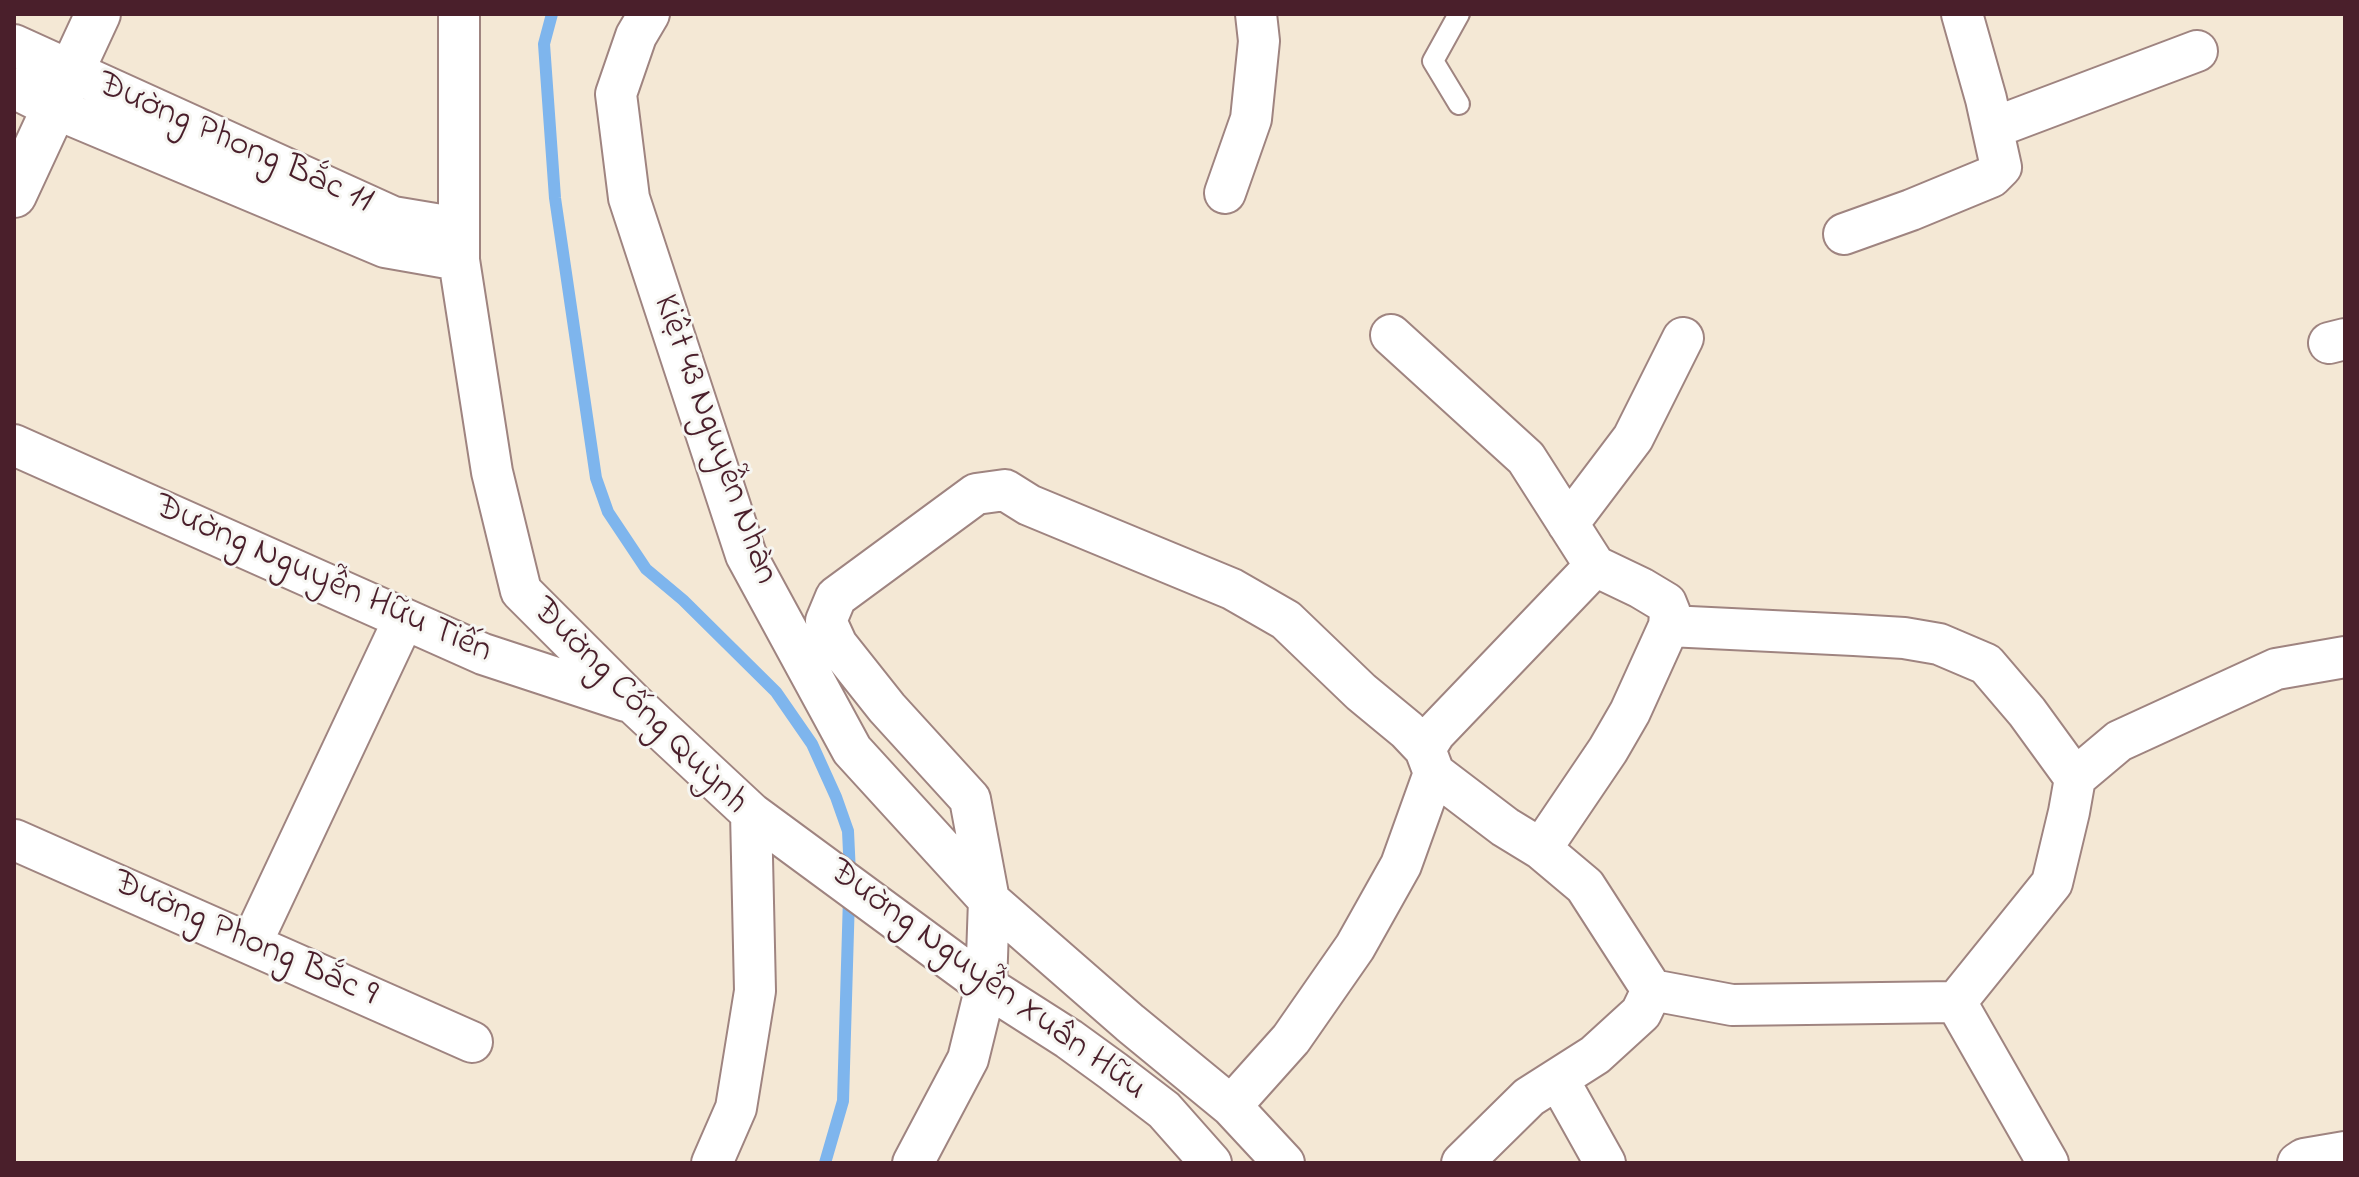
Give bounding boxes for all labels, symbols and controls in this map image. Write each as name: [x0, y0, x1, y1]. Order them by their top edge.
street label: Đường Phong Bắc 11: [89, 65, 379, 225]
street label: Kiệt 43 Nguyễn Nhàn: [641, 289, 785, 591]
street label: Đường Nguyễn Hữu Tiến: [146, 487, 498, 675]
street label: Đường Cống Quỳnh: [521, 591, 755, 825]
street label: Đường Nguyễn Xuân Hữu: [818, 852, 1154, 1112]
street label: Đường Phong Bắc 9: [105, 863, 383, 1019]

